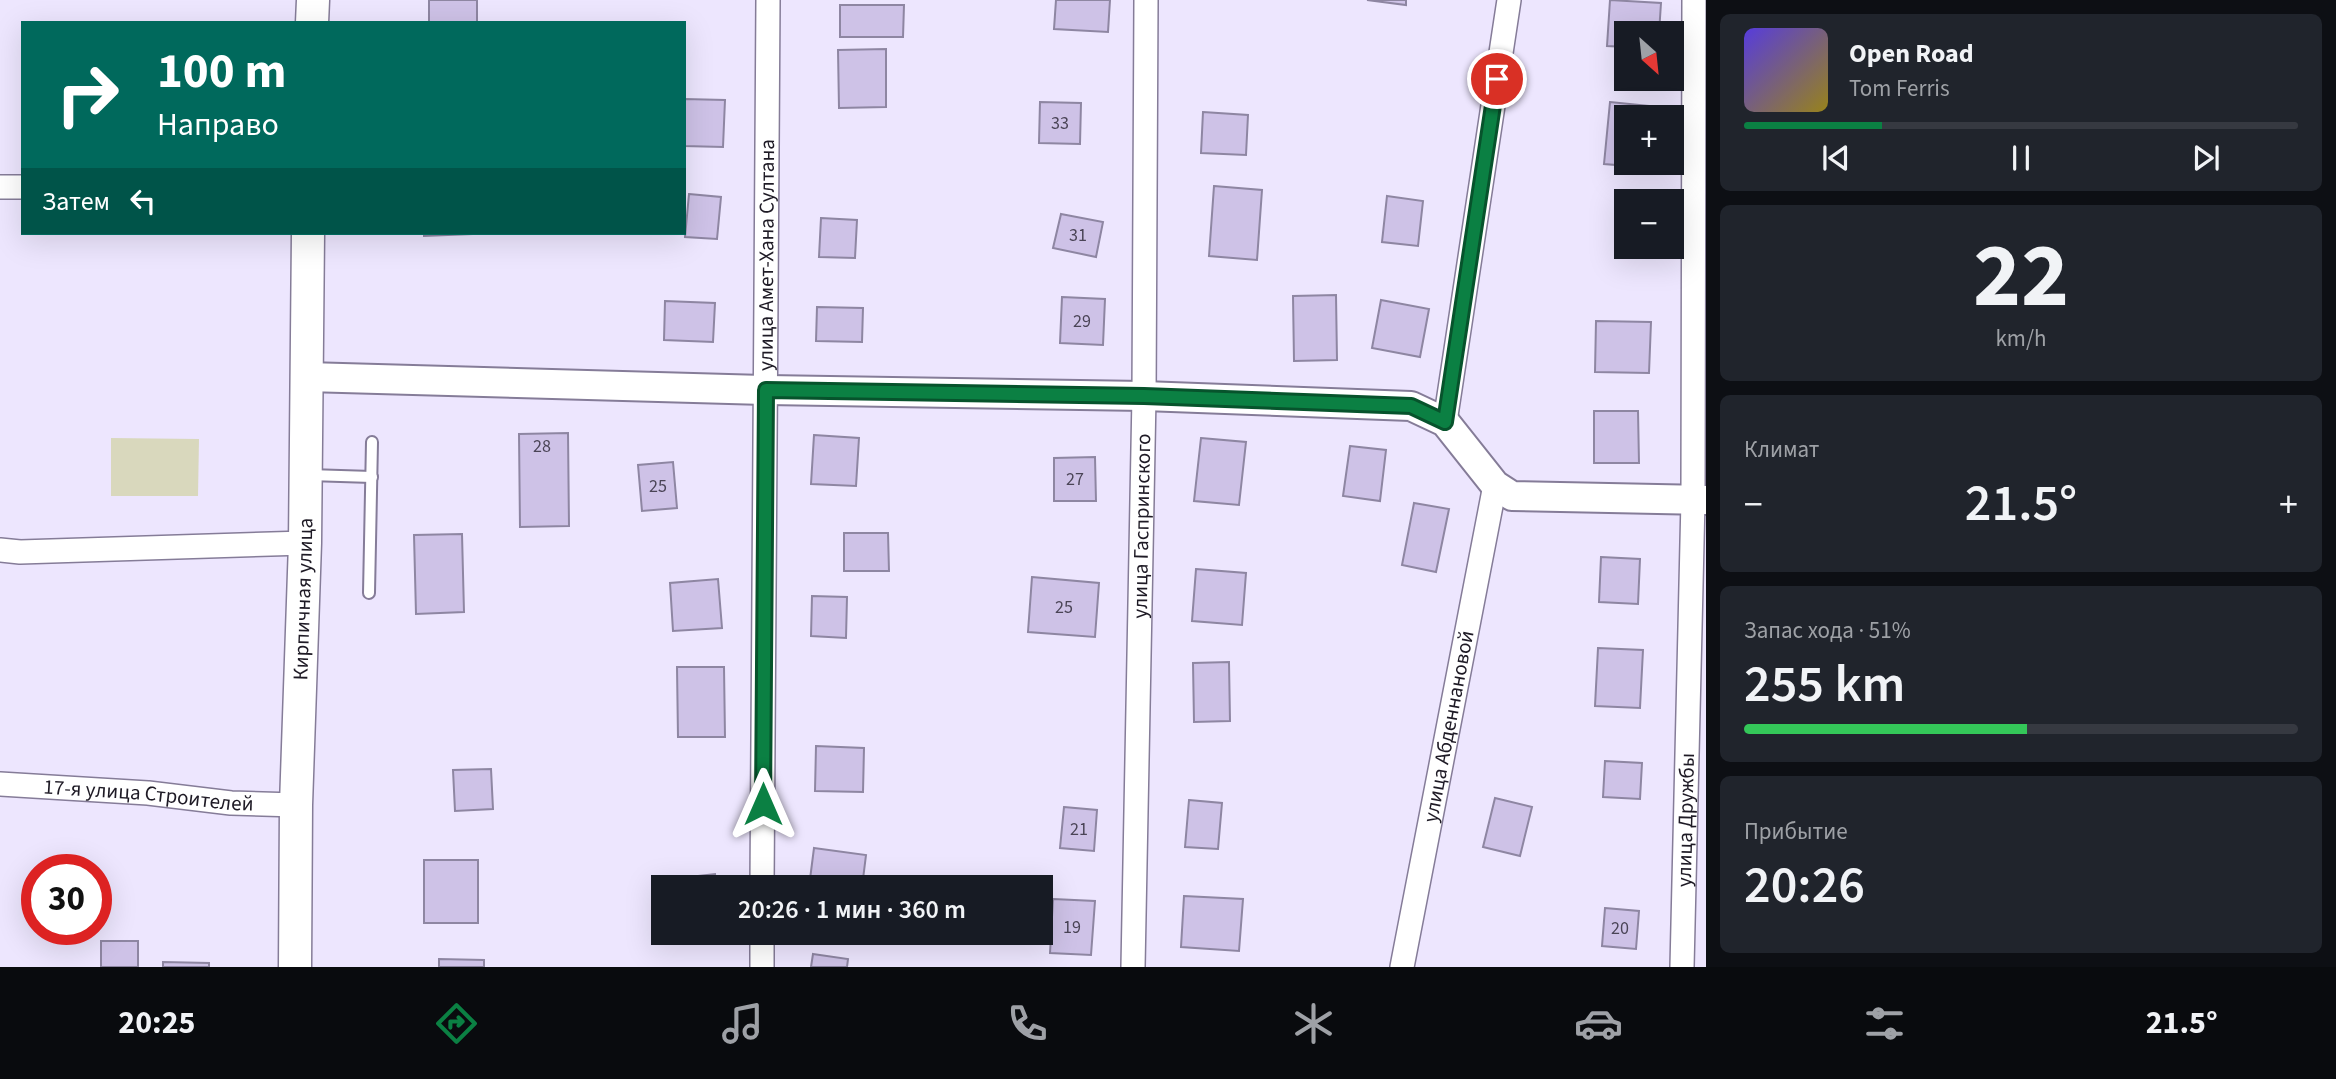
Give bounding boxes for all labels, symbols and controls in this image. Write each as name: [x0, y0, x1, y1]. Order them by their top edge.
north arrow: [1614, 21, 1684, 91]
map controls: [1614, 21, 1684, 259]
text: Open Road: [1849, 35, 1974, 72]
text: 100 m: [157, 37, 286, 107]
icon: right: [42, 49, 133, 140]
pin: [1467, 49, 1527, 109]
icon: arrive: [1478, 60, 1516, 98]
text: Tom Ferris: [1849, 72, 1950, 105]
text: Направо: [157, 102, 279, 148]
button: +: [1614, 105, 1684, 175]
house number: 33: [1051, 111, 1069, 136]
street label: улица Амет-Хана Султана: [750, 139, 782, 371]
icon: previous: [1817, 139, 1855, 177]
icon: pause: [2002, 139, 2040, 177]
icon: next: [2187, 139, 2225, 177]
icon: left: [124, 182, 162, 220]
text: Затем: [42, 183, 110, 220]
button: −: [1614, 189, 1684, 259]
text: 22: [1973, 212, 2069, 341]
house number: 31: [1069, 223, 1087, 248]
house number: 29: [1073, 309, 1091, 334]
text: km/h: [1995, 322, 2047, 355]
street label: улица Гаспринского: [1125, 433, 1158, 619]
text: Климат: [1744, 433, 1819, 466]
house number: 28: [533, 434, 551, 459]
house number: 27: [1066, 467, 1084, 492]
text: 21.5°: [1965, 467, 2077, 541]
house number: 25: [649, 474, 667, 499]
text: −: [1744, 478, 1763, 532]
text: +: [2279, 478, 2298, 532]
street label: Кирпичная улица: [285, 518, 320, 681]
house number: 25: [1055, 595, 1073, 620]
text: Запас хода · 51%: [1744, 614, 1911, 647]
street label: улица Абденнановой: [1415, 628, 1482, 825]
text: 255 km: [1744, 648, 1905, 722]
street label: улица Дружбы: [1669, 753, 1702, 887]
position arrow: [726, 767, 800, 841]
street label: 17-я улица Строителей: [43, 772, 254, 819]
text: Прибытие: [1744, 815, 1848, 848]
house number: 21: [1070, 817, 1088, 842]
text: 20:26: [1744, 849, 1865, 923]
speed limit sign: 30: [21, 854, 112, 945]
text: 20:26 · 1 мин · 360 m: [738, 891, 966, 928]
house number: 19: [1063, 915, 1081, 940]
house number: 20: [1611, 916, 1629, 941]
icon: directions: [432, 999, 481, 1048]
icon: music: [718, 999, 767, 1048]
icon: phone: [1003, 999, 1052, 1048]
icon: climate: [1289, 999, 1338, 1048]
icon: car: [1574, 999, 1623, 1048]
icon: filters: [1860, 999, 1909, 1048]
text: 20:25: [118, 1000, 195, 1046]
text: 21.5°: [2146, 1000, 2218, 1046]

